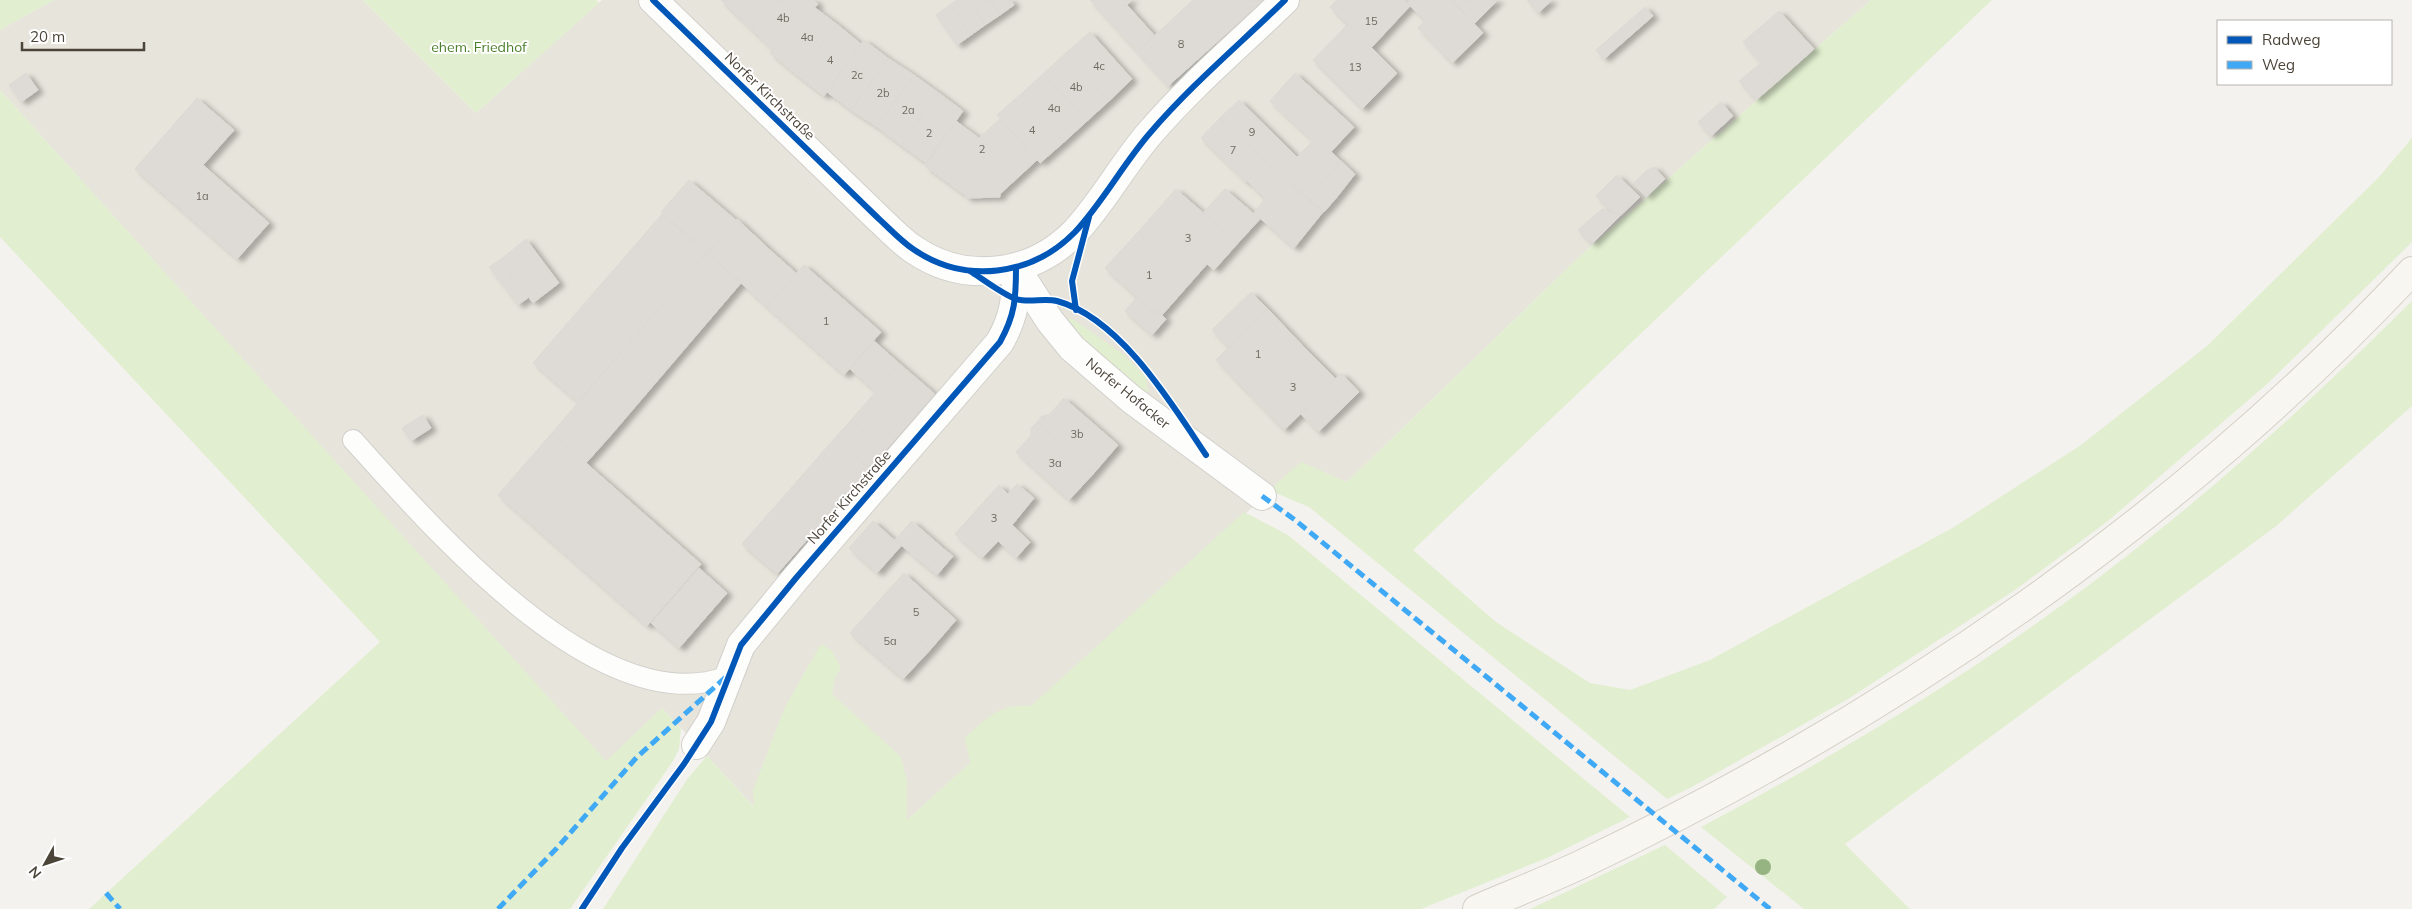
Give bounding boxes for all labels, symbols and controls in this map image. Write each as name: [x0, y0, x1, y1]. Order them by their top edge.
house number: 4b: [776, 11, 790, 25]
house number: 15: [1364, 14, 1378, 28]
scale bar: [22, 20, 145, 52]
legend: [2217, 20, 2392, 85]
text: 20 m: [30, 27, 65, 46]
house number: 4a: [800, 30, 814, 44]
text: Radweg: [2262, 30, 2320, 49]
house number: 8: [1178, 37, 1185, 51]
park label: ehem. Friedhof: [431, 38, 527, 56]
street label: Norfer Kirchstraße: [721, 48, 819, 144]
house number: 4: [827, 53, 834, 67]
text: Weg: [2262, 55, 2295, 74]
house number: 4c: [1093, 59, 1106, 73]
house number: 13: [1348, 60, 1362, 74]
house number: 2c: [851, 68, 864, 82]
house number: 4b: [1069, 80, 1083, 94]
house number: 2b: [876, 86, 890, 100]
house number: 4a: [1047, 101, 1061, 115]
house number: 2a: [901, 103, 915, 117]
house number: 4: [1029, 123, 1036, 137]
house number: 9: [1249, 125, 1255, 139]
house number: 2: [926, 126, 933, 140]
house number: 2: [979, 142, 986, 156]
house number: 7: [1230, 143, 1236, 157]
house number: 1a: [195, 189, 209, 203]
house number: 3: [1185, 231, 1191, 245]
house number: 1: [1146, 268, 1152, 282]
house number: 1: [823, 314, 829, 328]
house number: 1: [1255, 347, 1261, 361]
street label: Norfer Hofacker: [1082, 354, 1174, 433]
house number: 3: [1290, 380, 1296, 394]
house number: 3b: [1070, 427, 1084, 441]
street label: Norfer Kirchstraße: [803, 446, 895, 548]
house number: 3a: [1048, 456, 1062, 470]
house number: 3: [991, 511, 997, 525]
house number: 5: [913, 605, 920, 619]
house number: 5a: [883, 634, 897, 648]
north arrow: [20, 839, 70, 889]
text: N: [25, 863, 45, 882]

